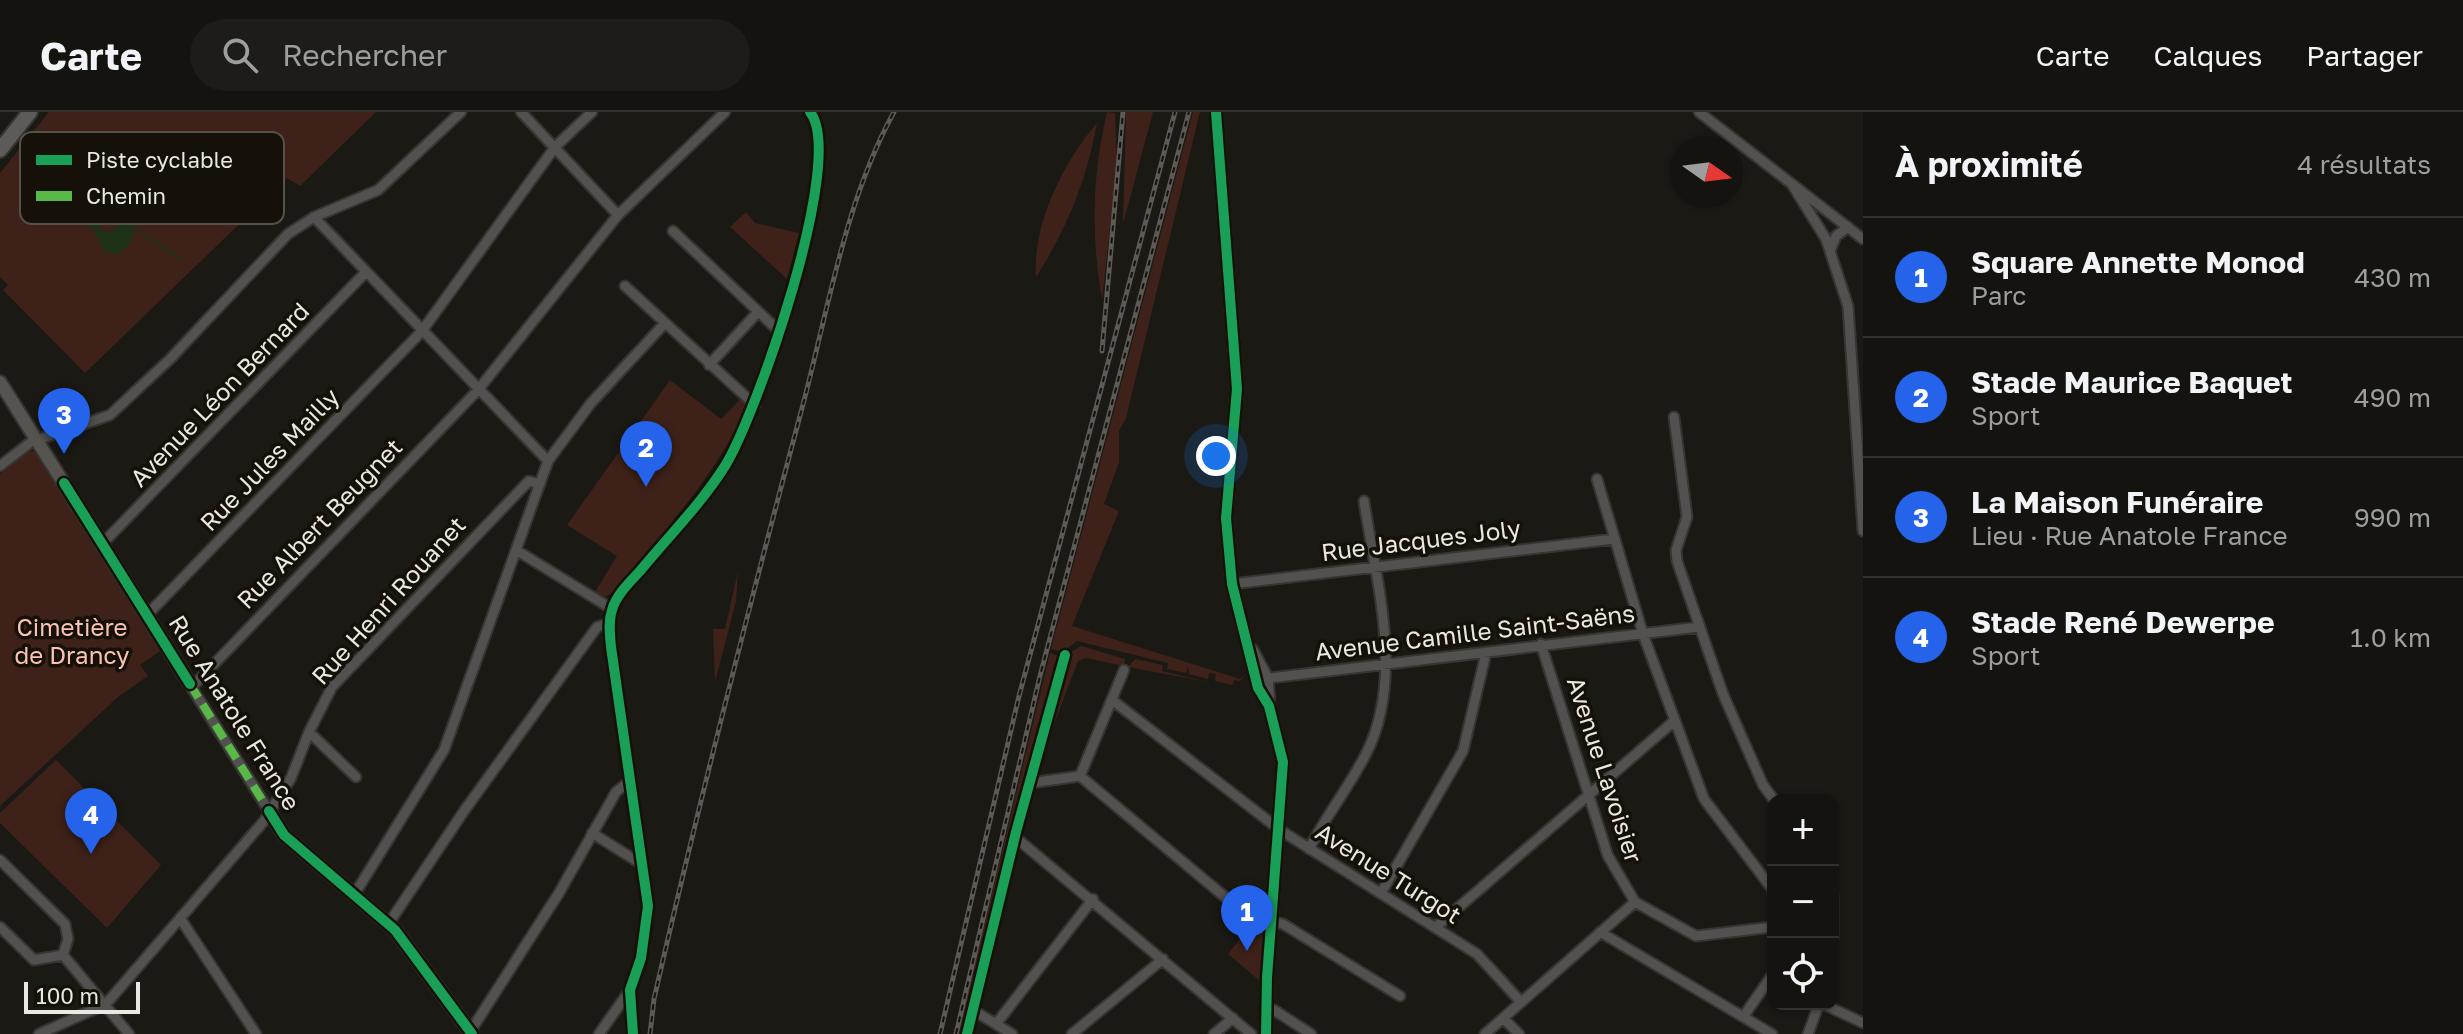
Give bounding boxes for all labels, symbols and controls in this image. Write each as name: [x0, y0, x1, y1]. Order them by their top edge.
search box: [190, 19, 750, 91]
text: Carte: [40, 33, 142, 78]
icon: search: [218, 33, 262, 77]
text: Rechercher: [282, 37, 447, 73]
text: Carte: [2036, 39, 2109, 72]
text: Calques: [2153, 39, 2262, 72]
text: Partager: [2306, 39, 2423, 72]
legend: [20, 132, 284, 224]
north arrow: [1671, 136, 1743, 208]
text: À proximité: [1895, 144, 2083, 184]
text: Piste cyclable: [86, 146, 233, 173]
text: 4 résultats: [2297, 149, 2431, 180]
text: Chemin: [86, 182, 166, 209]
text: Square Annette Monod: [1971, 244, 2305, 280]
text: 1: [1914, 262, 1928, 293]
text: 430 m: [2354, 262, 2431, 293]
text: Parc: [1971, 280, 2027, 311]
street label: Avenue Léon Bernard: [123, 296, 314, 492]
text: Stade Maurice Baquet: [1971, 364, 2293, 400]
street label: Rue Jules Mailly: [193, 382, 344, 536]
text: 2: [1913, 382, 1929, 413]
text: 490 m: [2354, 382, 2431, 413]
pin: 3: [38, 388, 90, 454]
text: Sport: [1971, 400, 2040, 431]
pin: 2: [620, 421, 672, 487]
street label: Rue Albert Beugnet: [230, 432, 408, 614]
your location: [1196, 436, 1236, 476]
text: La Maison Funéraire: [1971, 484, 2263, 520]
text: 3: [1913, 502, 1929, 533]
text: 990 m: [2354, 502, 2431, 533]
street label: Rue Henri Rouanet: [305, 510, 471, 690]
street label: Rue Jacques Joly: [1320, 513, 1522, 566]
text: Lieu · Rue Anatole France: [1971, 520, 2288, 551]
street label: Avenue Camille Saint-Saëns: [1313, 598, 1636, 666]
text: Stade René Dewerpe: [1971, 604, 2275, 640]
street label: Rue Anatole France: [163, 609, 307, 815]
park label: Cimetière de Drancy: [15, 612, 129, 669]
text: 4: [1913, 622, 1929, 653]
text: 1.0 km: [2350, 622, 2431, 653]
text: Sport: [1971, 640, 2040, 671]
street label: Avenue Lavoisier: [1562, 673, 1649, 866]
pin: 4: [65, 788, 117, 854]
map controls: [1767, 794, 1839, 1010]
button: +: [1767, 794, 1839, 866]
street label: Avenue Turgot: [1311, 816, 1467, 929]
button: −: [1767, 866, 1839, 938]
pin: 1: [1221, 885, 1273, 951]
button: locate: [1767, 938, 1839, 1010]
scale bar: [24, 978, 140, 1014]
text: 100 m: [36, 982, 99, 1009]

